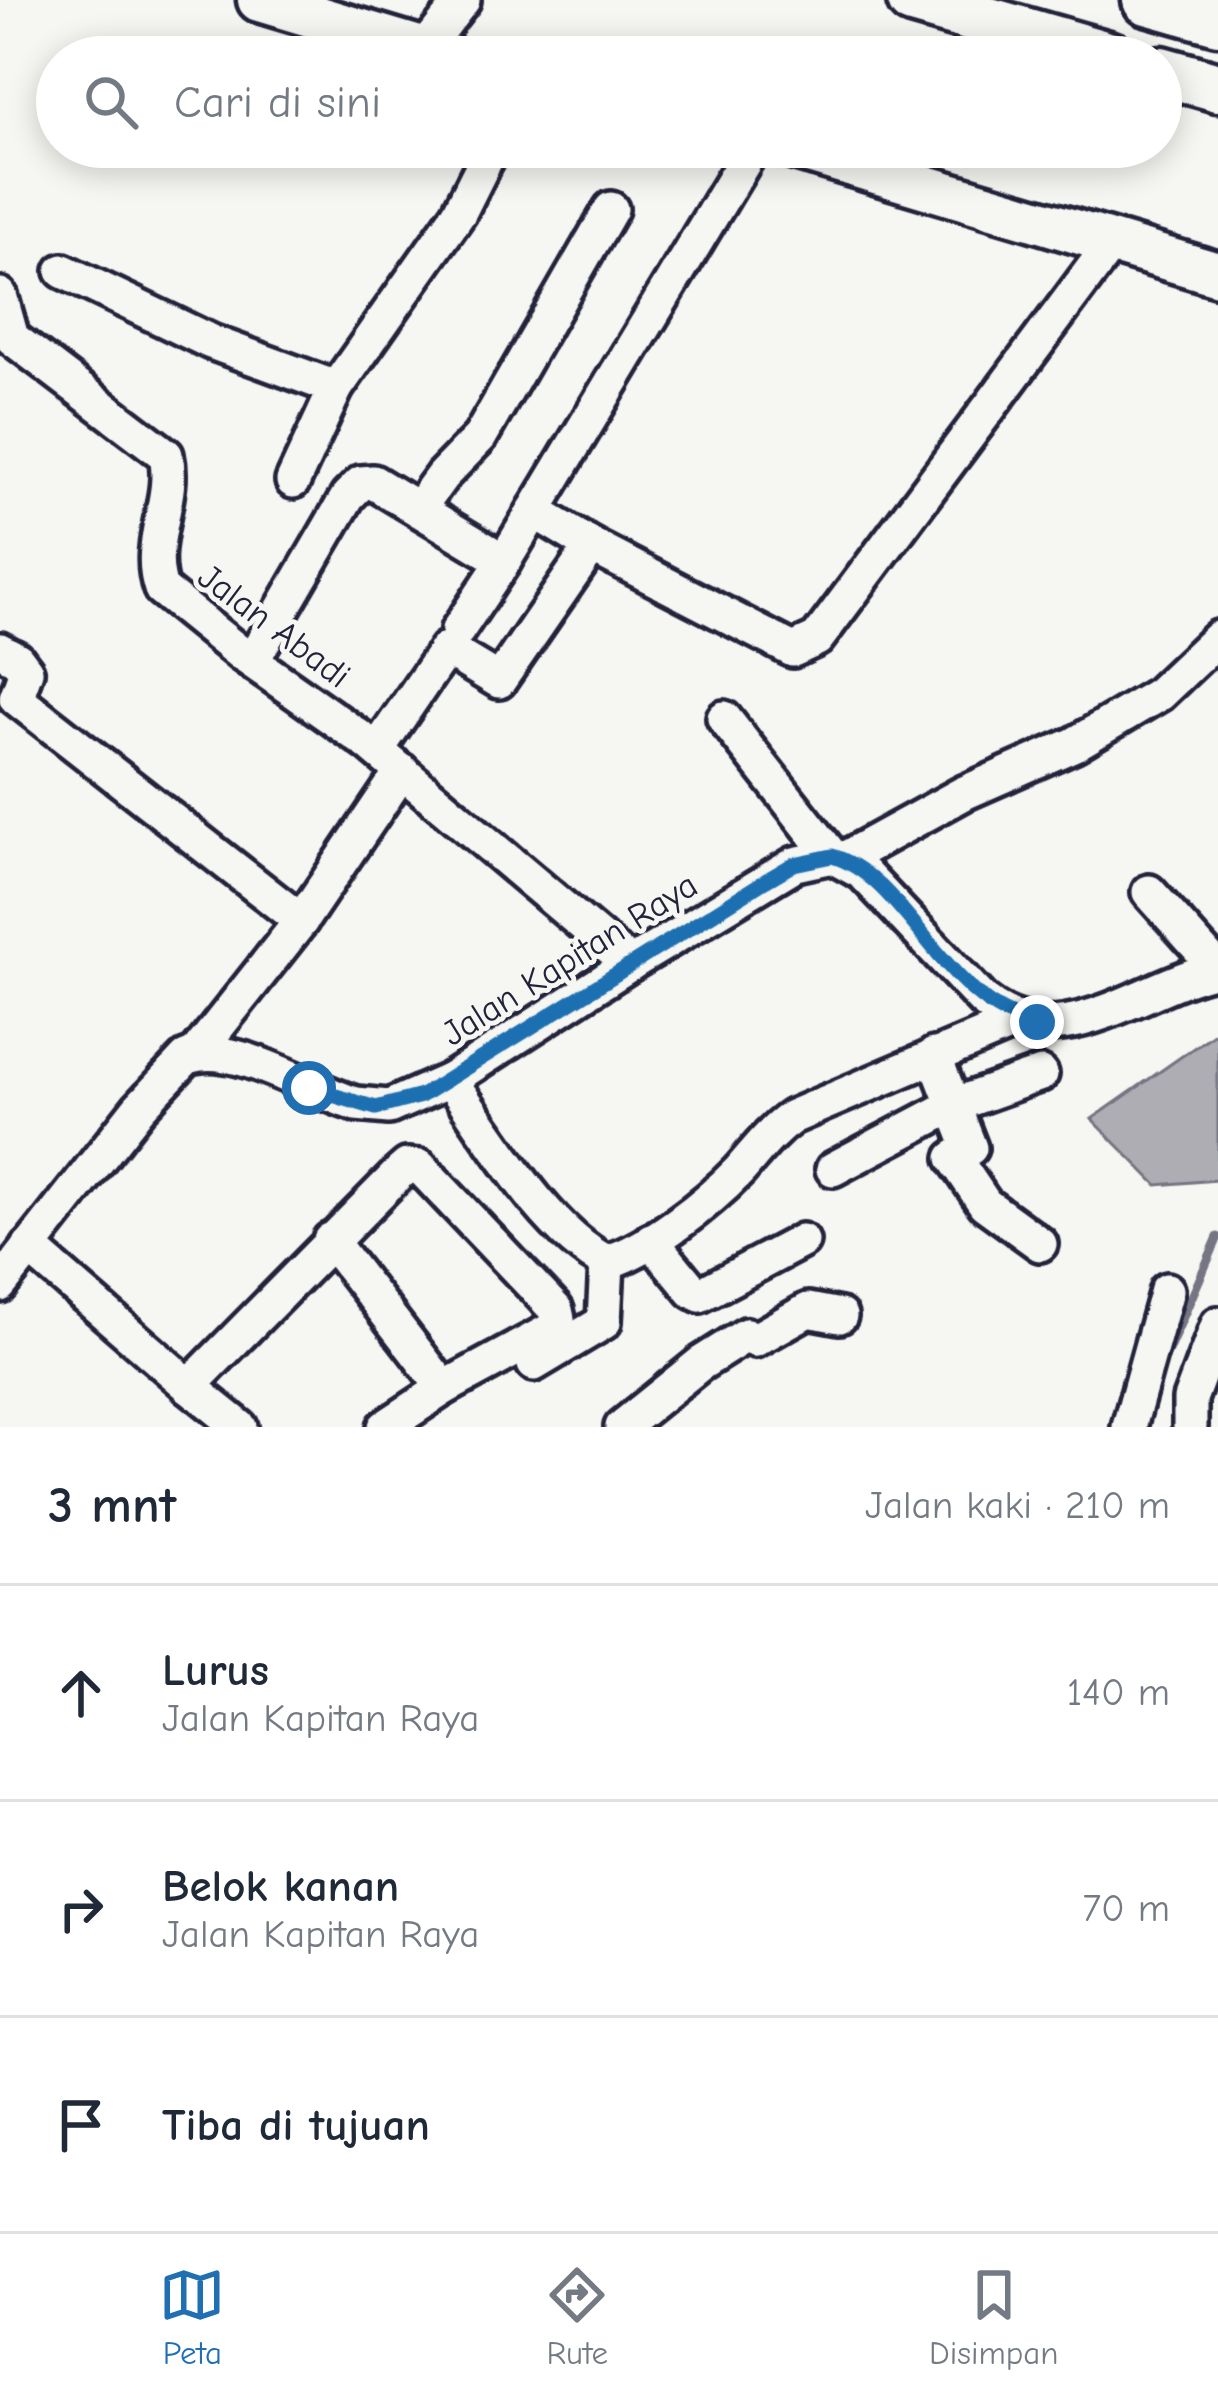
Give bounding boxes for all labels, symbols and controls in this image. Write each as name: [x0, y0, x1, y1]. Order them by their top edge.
search box: [36, 36, 1182, 168]
icon: search: [78, 69, 144, 135]
text: Cari di sini: [174, 76, 381, 128]
street label: Jalan Abadi: [190, 556, 358, 697]
street label: Jalan Kapitan Raya: [435, 864, 705, 1054]
route end: [1010, 995, 1064, 1049]
route start: [282, 1061, 336, 1115]
text: 3 mnt: [48, 1476, 176, 1535]
text: Jalan kaki · 210 m: [865, 1483, 1170, 1528]
text: Lurus: [162, 1644, 269, 1696]
icon: ahead: [48, 1660, 114, 1726]
text: 140 m: [1067, 1670, 1170, 1715]
text: Jalan Kapitan Raya: [162, 1696, 479, 1741]
text: Belok kanan: [162, 1860, 399, 1912]
icon: right: [48, 1876, 114, 1942]
text: 70 m: [1083, 1886, 1170, 1931]
text: Jalan Kapitan Raya: [162, 1912, 479, 1957]
icon: arrive: [48, 2092, 114, 2158]
text: Tiba di tujuan: [162, 2099, 430, 2151]
tab: Peta: [159, 2262, 225, 2372]
tab: Rute: [544, 2262, 610, 2372]
tab: Disimpan: [929, 2262, 1059, 2372]

